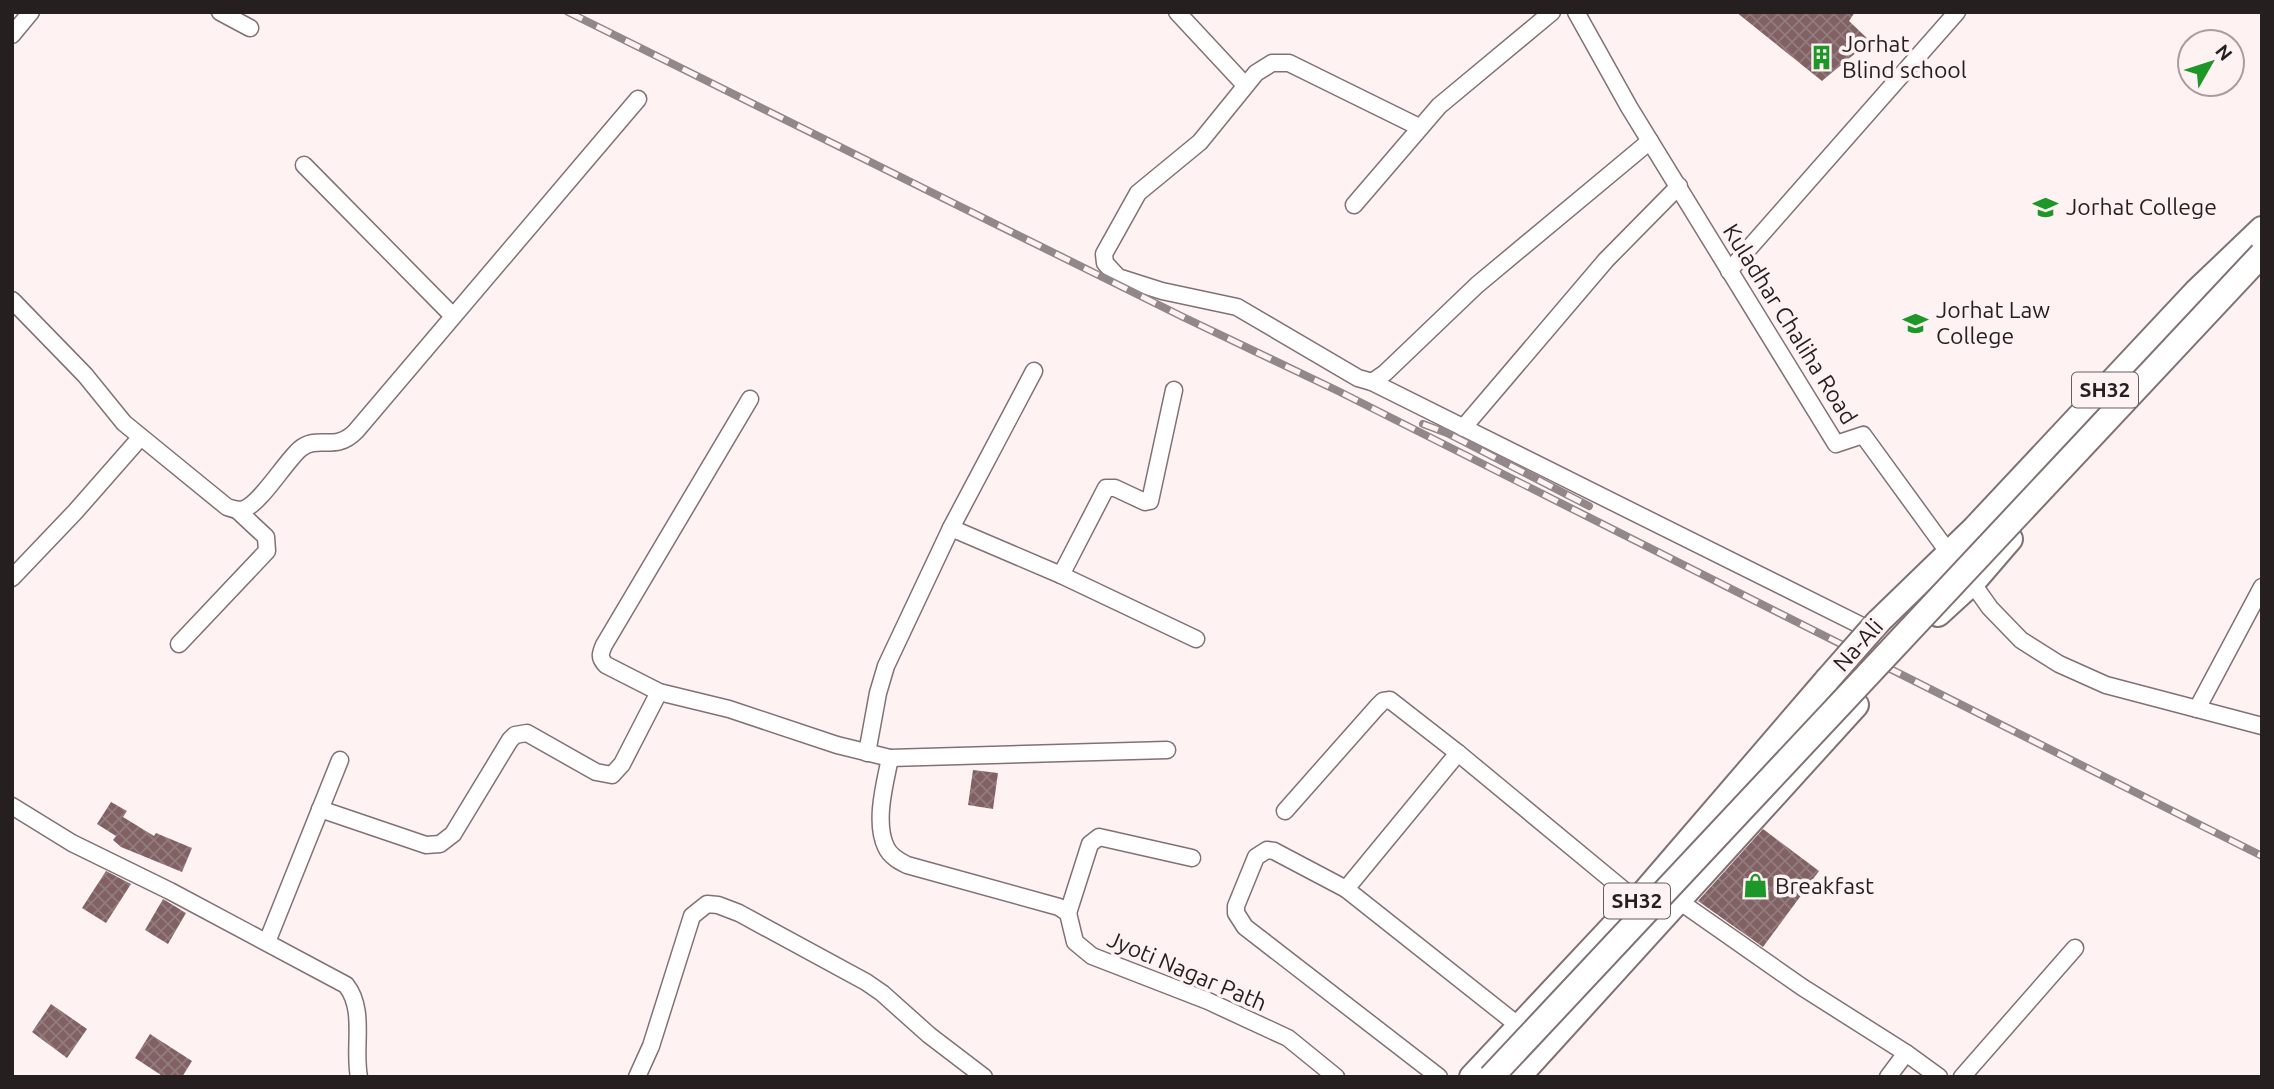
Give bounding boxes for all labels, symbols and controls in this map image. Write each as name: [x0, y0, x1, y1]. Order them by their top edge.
north arrow: [2176, 28, 2246, 98]
place label: Jorhat Blind school: [1842, 31, 1967, 82]
text: N: [2211, 40, 2237, 65]
building icon: Jorhat Blind school: [1808, 43, 1836, 71]
school or university icon: Jorhat College: [2032, 193, 2060, 221]
place label: Jorhat College: [2066, 194, 2217, 219]
street label: Kuladhar Chaliha Road: [1719, 219, 1862, 428]
place label: Jorhat Law College: [1936, 297, 2050, 348]
school or university icon: Jorhat Law College: [1902, 309, 1930, 337]
road number: SH32: [2072, 372, 2138, 408]
street label: Na-Ali: [1828, 613, 1887, 676]
shop icon: Breakfast: [1741, 872, 1769, 900]
place label: Breakfast: [1775, 873, 1874, 898]
road number: SH32: [1604, 884, 1670, 918]
street label: Jyoti Nagar Path: [1104, 926, 1271, 1015]

